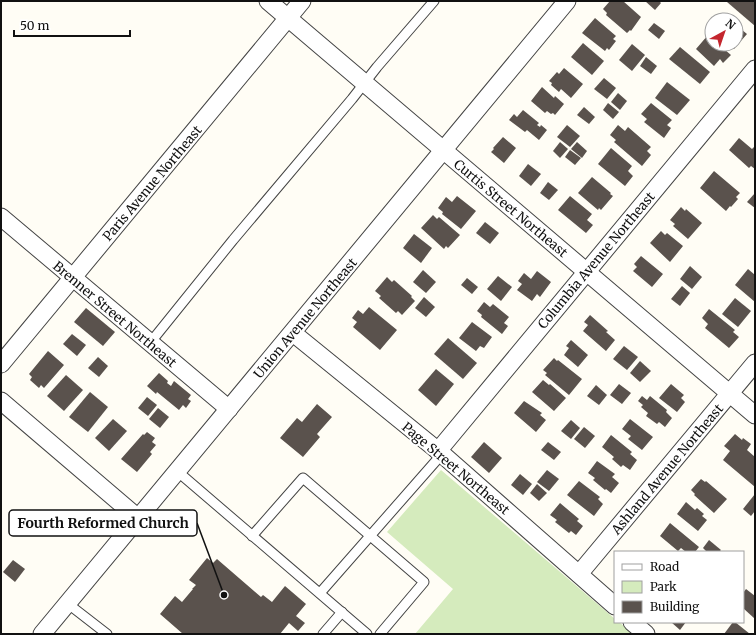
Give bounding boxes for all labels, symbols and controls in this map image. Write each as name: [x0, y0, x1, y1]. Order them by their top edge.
scale bar: [14, 12, 130, 38]
north arrow: [704, 12, 744, 52]
text: N: [723, 16, 738, 33]
text: 50 m: [20, 18, 49, 33]
street label: Paris Avenue Northeast: [99, 122, 206, 245]
street label: Curtis Street Northeast: [450, 156, 571, 261]
street label: Columbia Avenue Northeast: [534, 188, 659, 332]
street label: Union Avenue Northeast: [250, 255, 361, 382]
street label: Brenner Street Northeast: [49, 258, 180, 371]
street label: Ashland Avenue Northeast: [607, 401, 727, 539]
street label: Page Street Northeast: [398, 418, 513, 518]
callout: Fourth Reformed Church: [9, 510, 197, 536]
text: Fourth Reformed Church: [17, 514, 189, 532]
legend: [614, 551, 744, 623]
text: Road: [650, 559, 679, 574]
text: Park: [650, 579, 677, 594]
text: Building: [650, 599, 700, 614]

